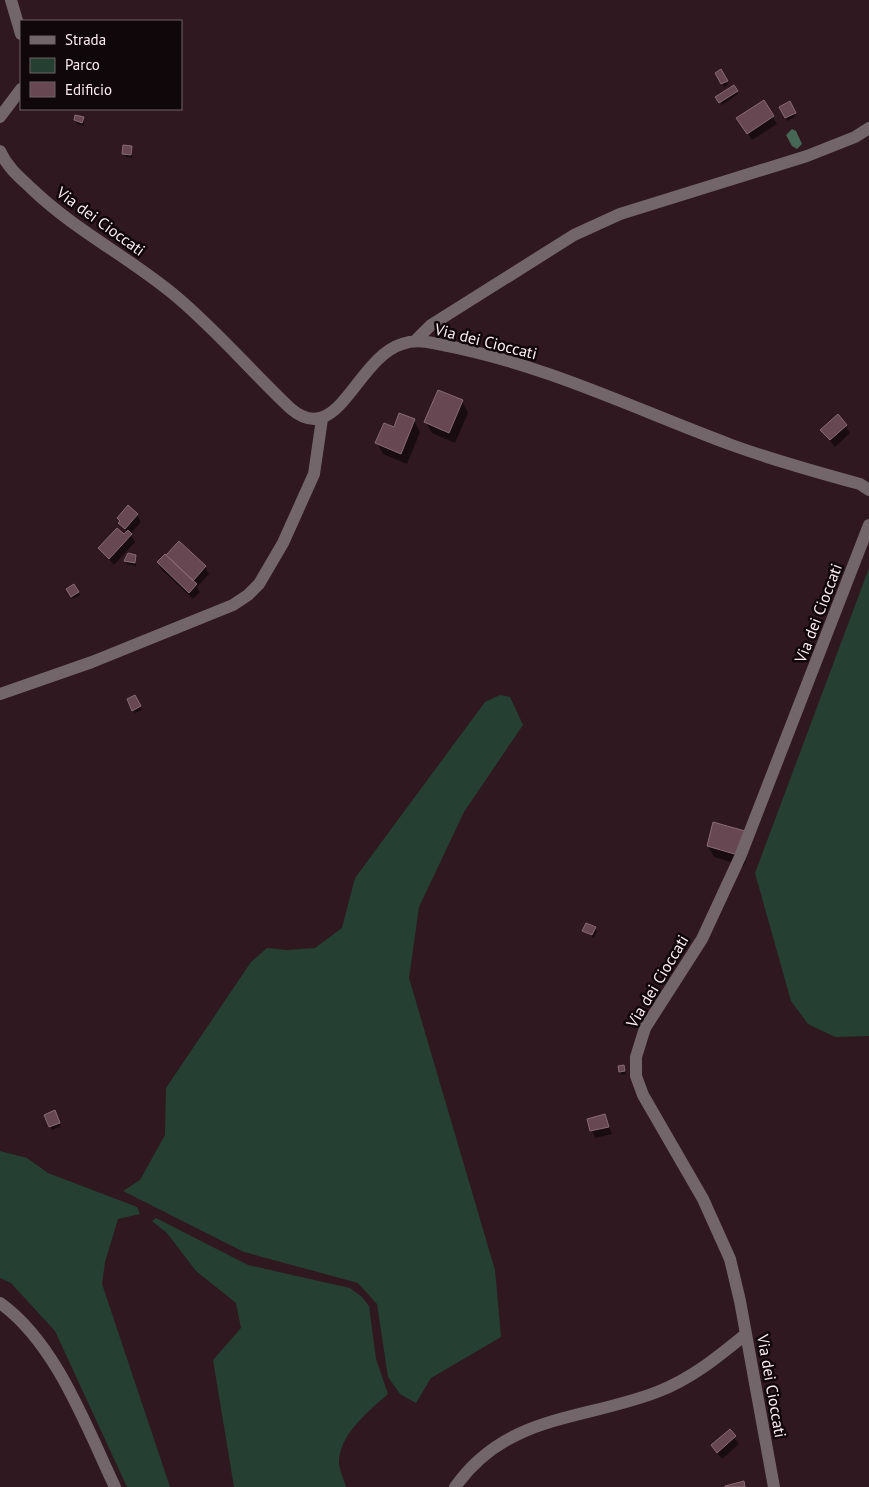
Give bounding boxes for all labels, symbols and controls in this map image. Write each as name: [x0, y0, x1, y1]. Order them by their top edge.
legend: [20, 20, 182, 110]
text: Strada: [65, 30, 106, 49]
text: Parco: [65, 55, 100, 74]
text: Edificio: [65, 80, 112, 99]
street label: Via dei Cioccati: [52, 182, 149, 260]
street label: Via dei Cioccati: [432, 318, 539, 363]
street label: Via dei Cioccati: [790, 561, 846, 666]
street label: Via dei Cioccati: [621, 931, 693, 1032]
street label: Via dei Cioccati: [753, 1332, 791, 1439]

